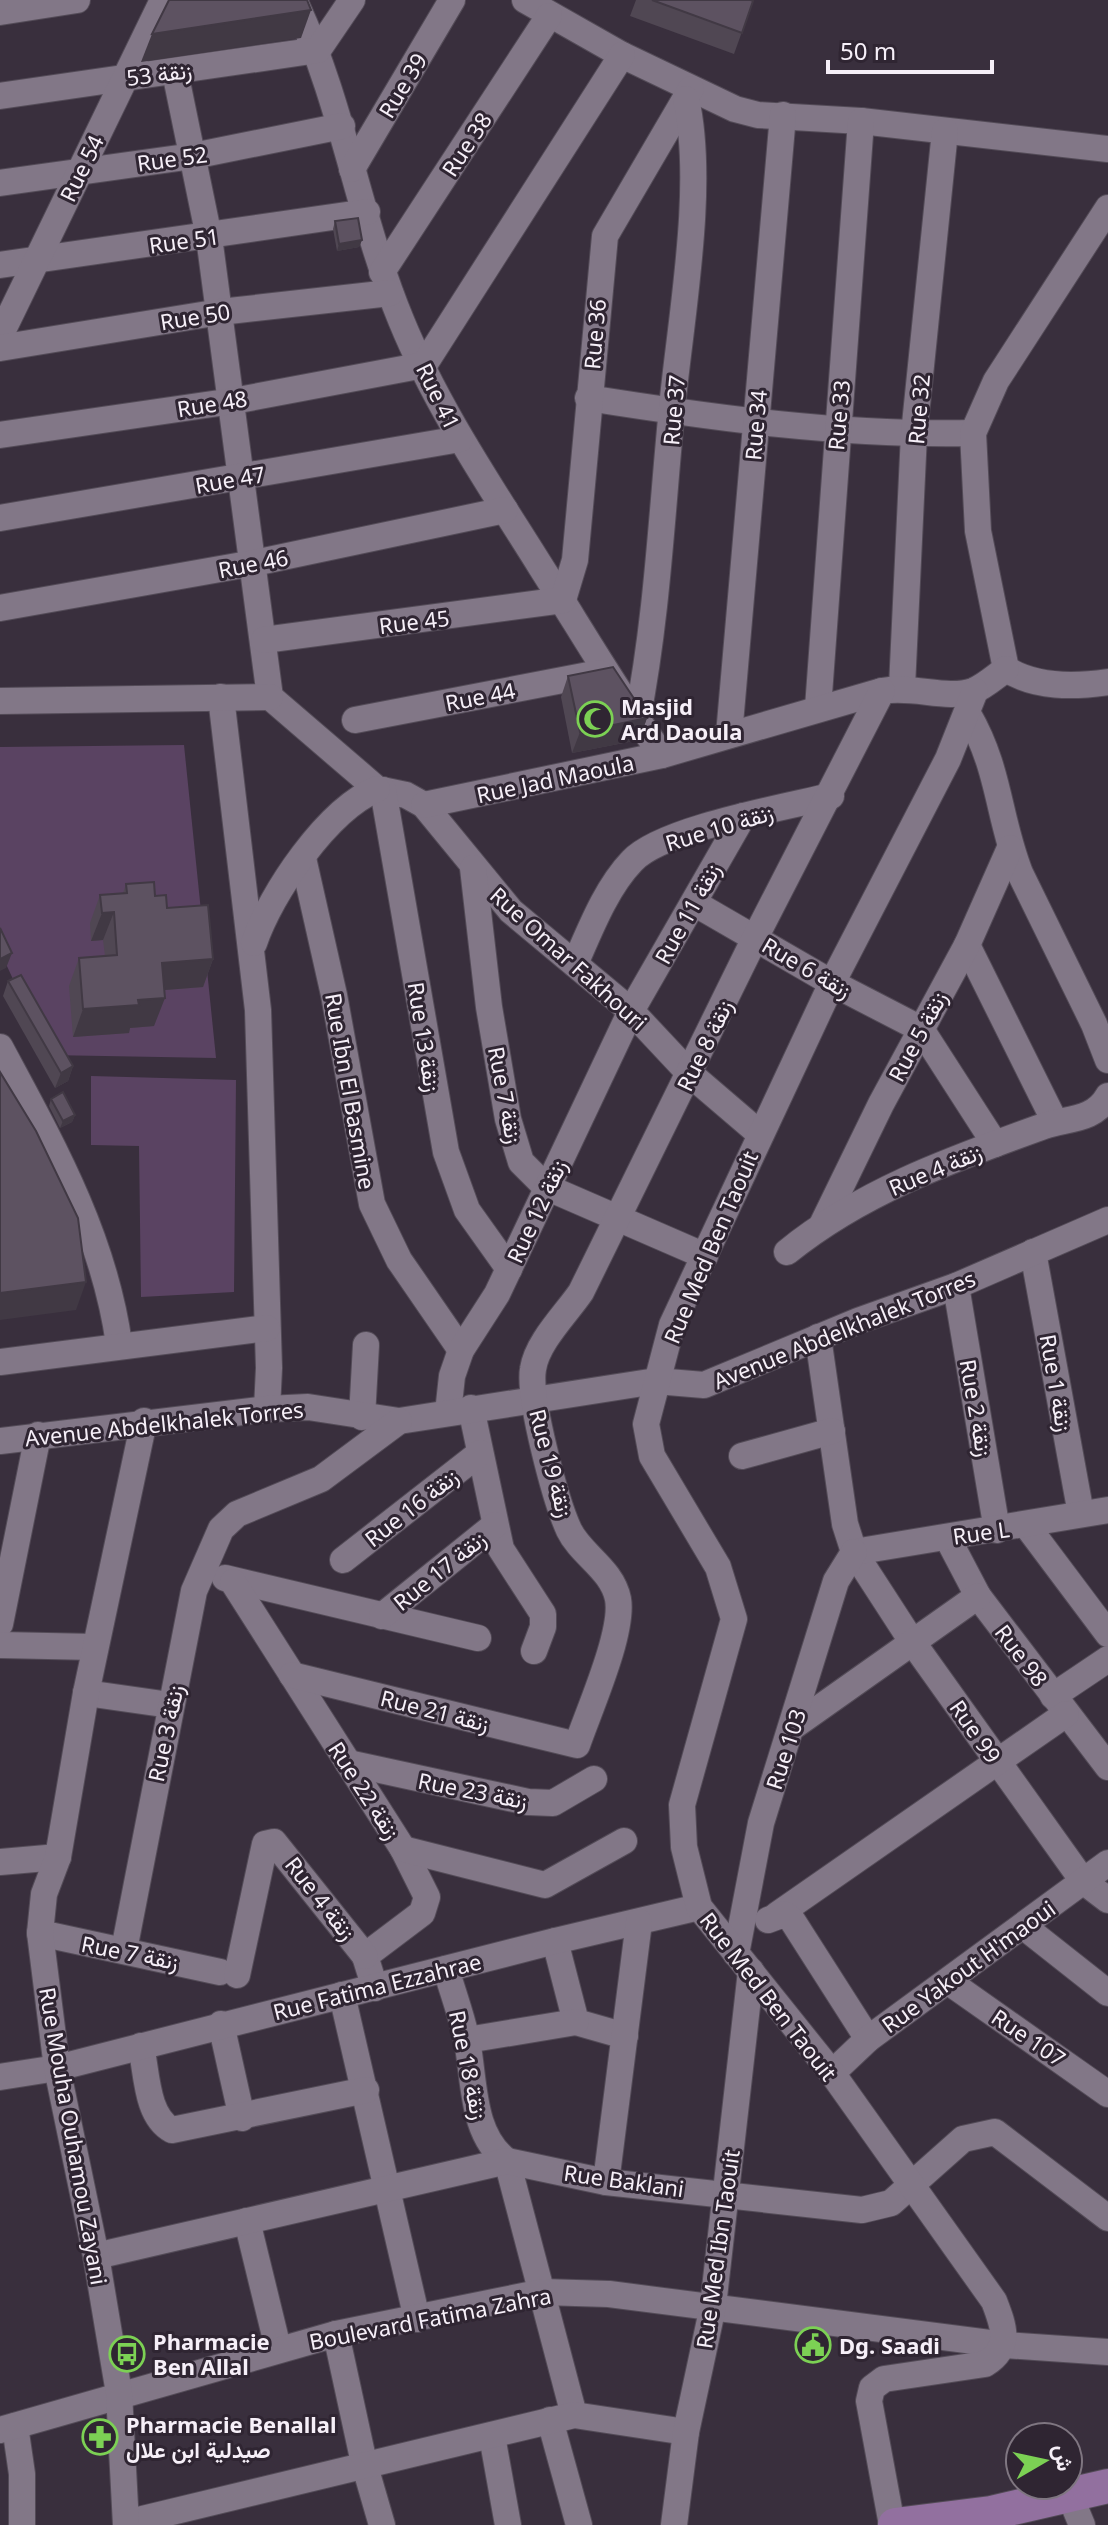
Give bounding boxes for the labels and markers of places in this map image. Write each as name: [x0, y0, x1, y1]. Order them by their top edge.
place label: Masjid Ard Daoula: [621, 691, 742, 746]
mosque icon: Masjid Ard Daoula: [576, 700, 614, 738]
place label: Pharmacie Ben Allal: [153, 2326, 270, 2381]
public building icon: Dg. Saadi: [794, 2326, 832, 2364]
place label: Dg. Saadi: [839, 2330, 940, 2360]
bus stop icon: Pharmacie Ben Allal: [108, 2335, 146, 2373]
place label: Pharmacie Benallal صيدلية ابن علال: [126, 2409, 336, 2464]
pharmacy icon: Pharmacie Benallal صيدلية ابن علال: [81, 2418, 119, 2456]

